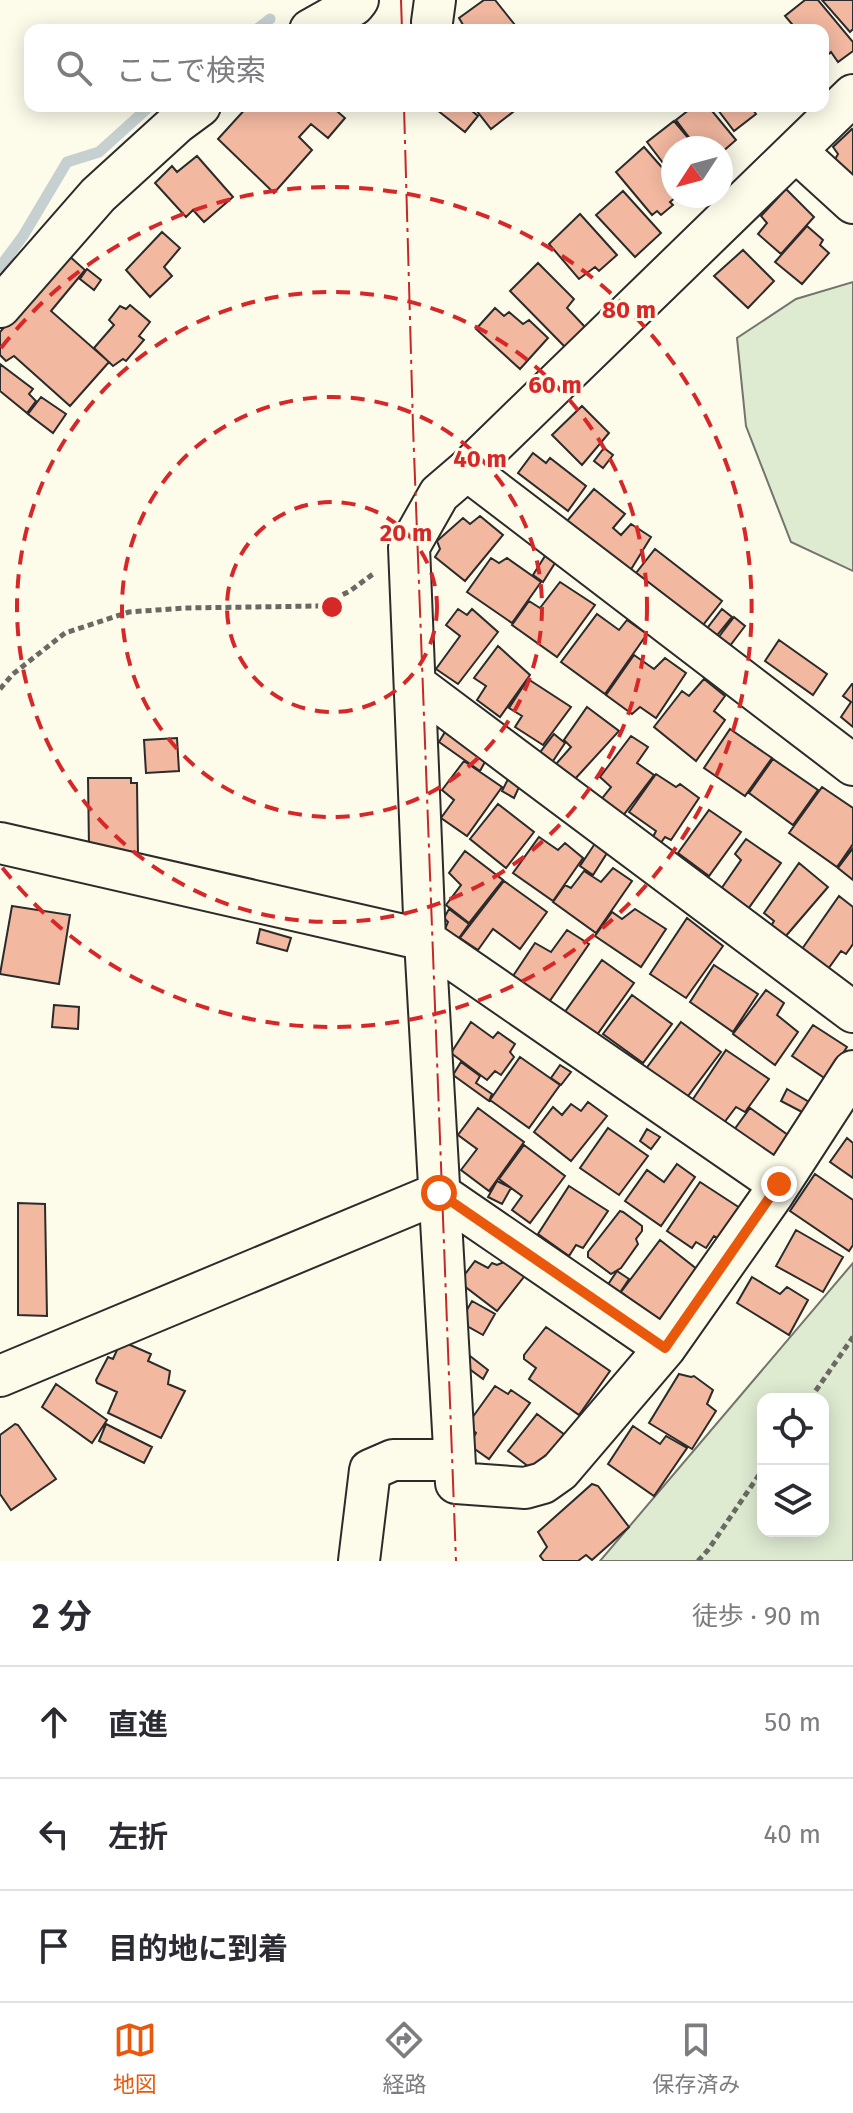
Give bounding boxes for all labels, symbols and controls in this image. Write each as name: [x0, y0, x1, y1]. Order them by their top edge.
search box: [24, 24, 829, 112]
icon: search: [52, 46, 96, 90]
text: ここで検索: [116, 53, 266, 89]
north arrow: [661, 136, 733, 208]
text: 80 m: [602, 296, 656, 324]
text: 60 m: [528, 371, 582, 399]
text: 40 m: [453, 445, 507, 473]
text: 20 m: [380, 519, 432, 547]
centre of rings: [318, 593, 346, 621]
route end: [761, 1166, 797, 1202]
route start: [421, 1175, 457, 1211]
map controls: [757, 1393, 829, 1537]
button: locate: [757, 1393, 829, 1465]
button: layers: [757, 1465, 829, 1537]
text: 2 分: [32, 1596, 92, 1637]
text: 徒歩 · 90 m: [692, 1601, 821, 1632]
icon: ahead: [32, 1700, 76, 1744]
text: 直進: [108, 1707, 168, 1743]
text: 50 m: [764, 1707, 821, 1738]
icon: left: [32, 1812, 76, 1856]
text: 左折: [108, 1819, 168, 1855]
text: 40 m: [763, 1819, 821, 1850]
icon: arrive: [32, 1924, 76, 1968]
text: 目的地に到着: [108, 1931, 288, 1967]
tab: 地図: [113, 2018, 157, 2098]
tab: 経路: [382, 2018, 426, 2098]
tab: 保存済み: [652, 2018, 740, 2098]

